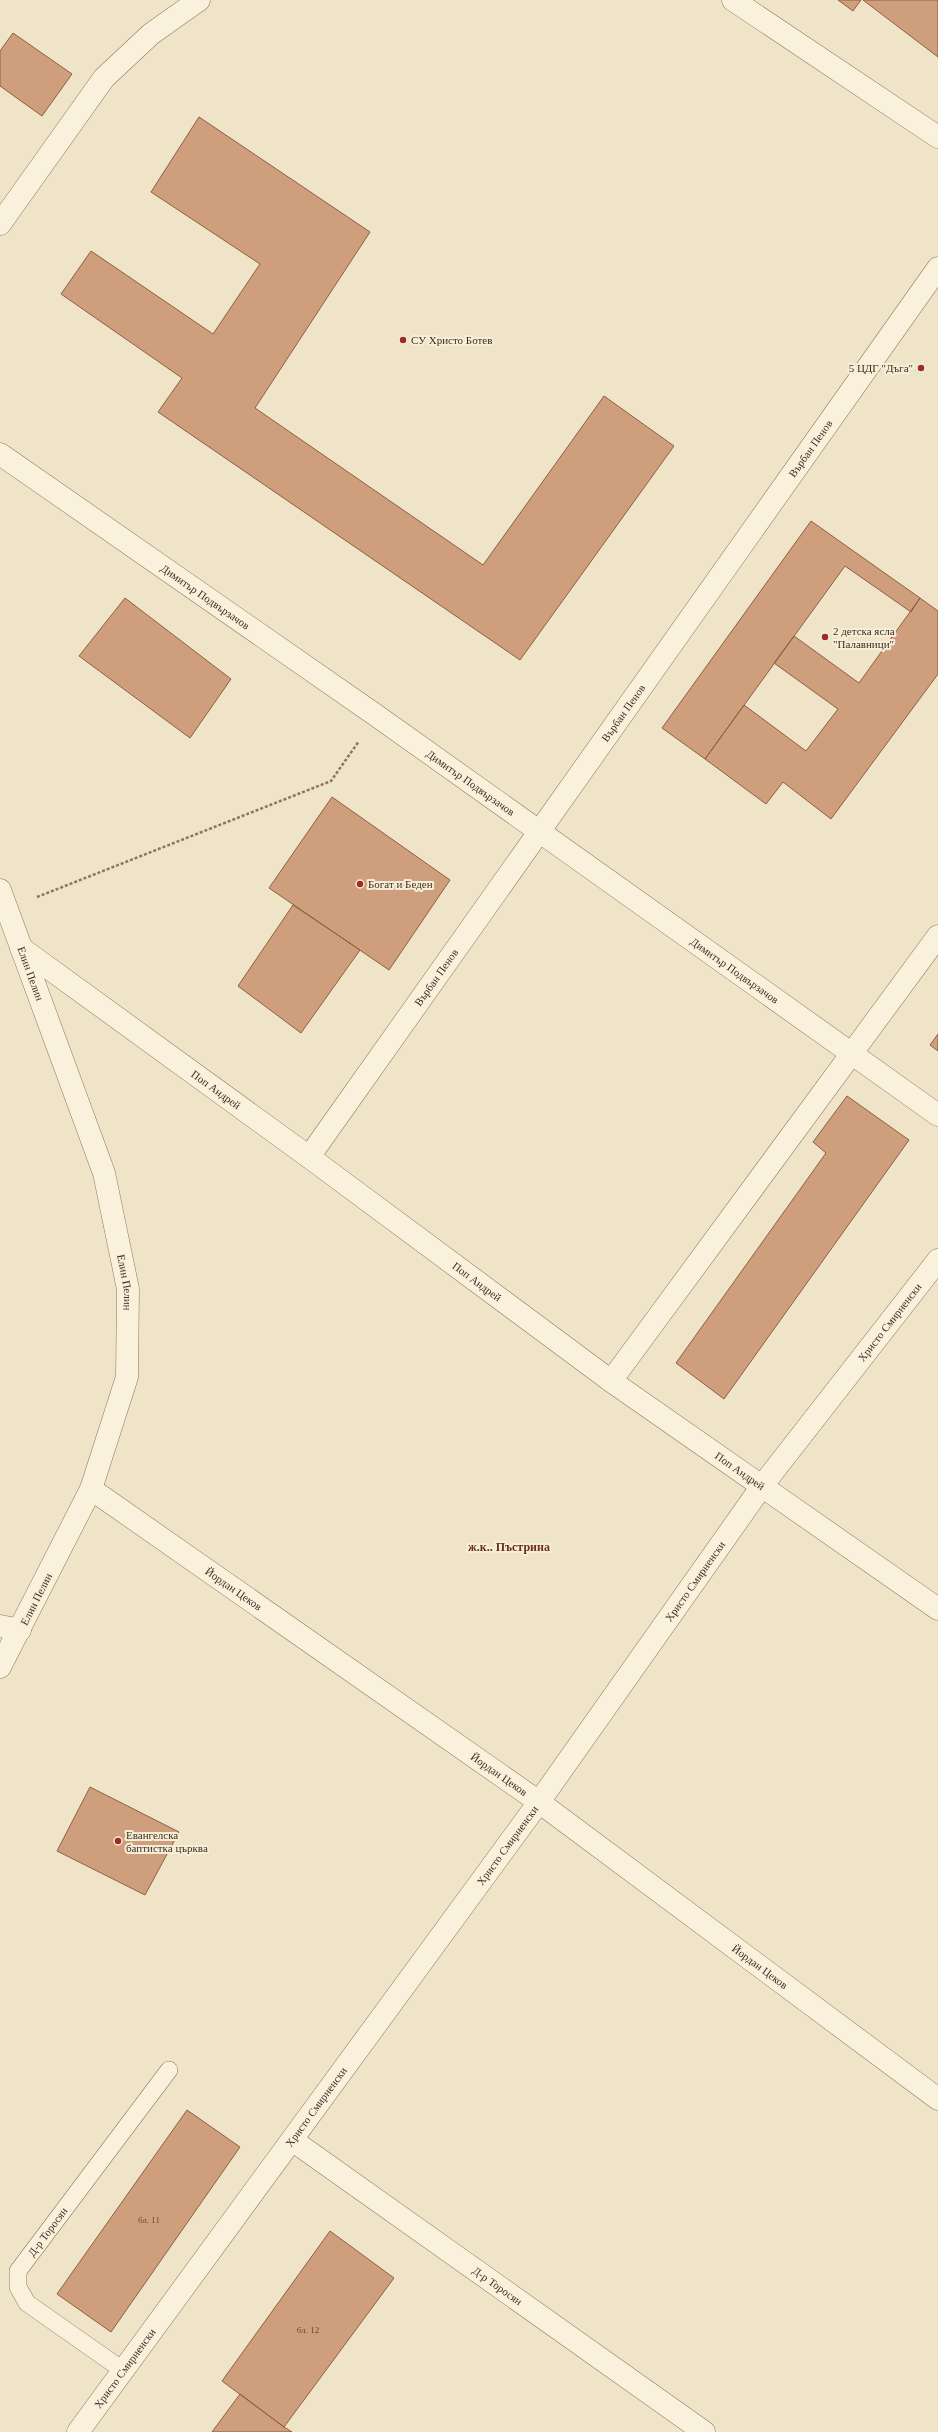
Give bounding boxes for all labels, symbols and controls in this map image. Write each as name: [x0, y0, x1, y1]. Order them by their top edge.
place label: СУ Христо Ботев: [411, 334, 492, 346]
marker: СУ Христо Ботев: [398, 335, 408, 345]
place label: 5 ЦДГ "Дъга": [849, 362, 913, 374]
marker: 5 ЦДГ "Дъга": [916, 363, 926, 373]
street label: Върбан Пенов: [786, 418, 835, 479]
street label: Димитър Подвързачов: [159, 562, 252, 632]
place label: 2 детска ясла "Палавници": [833, 625, 895, 650]
marker: 2 детска ясла "Палавници": [820, 632, 830, 642]
street label: Върбан Пенов: [599, 682, 647, 744]
street label: Димитър Подвързачов: [424, 747, 517, 818]
place label: Богат и Беден: [368, 878, 433, 890]
marker: Богат и Беден: [355, 879, 365, 889]
street label: Димитър Подвързачов: [688, 935, 781, 1006]
street label: Елин Пелин: [15, 945, 46, 1002]
street label: Върбан Пенов: [412, 947, 460, 1008]
street label: Поп Андрей: [189, 1068, 243, 1111]
street label: Елин Пелин: [115, 1253, 134, 1311]
street label: Поп Андрей: [450, 1260, 504, 1304]
street label: Христо Смирненски: [855, 1281, 924, 1364]
street label: Поп Андрей: [713, 1449, 767, 1492]
street label: Христо Смирненски: [662, 1538, 727, 1624]
district label: ж.к.. Пъстрина: [468, 1540, 550, 1554]
street label: Йордан Цеков: [203, 1565, 264, 1613]
street label: Елин Пелин: [18, 1571, 54, 1627]
street label: Йордан Цеков: [469, 1750, 530, 1798]
street label: Христо Смирненски: [474, 1803, 540, 1887]
place label: Евангелска баптистка църква: [126, 1829, 208, 1854]
marker: Евангелска баптистка църква: [113, 1836, 123, 1846]
street label: Йордан Цеков: [730, 1942, 790, 1991]
street label: Христо Смирненски: [283, 2065, 349, 2149]
street label: Д-р Торосян: [25, 2205, 70, 2258]
house number: бл. 11: [138, 2215, 160, 2225]
street label: Д-р Торосян: [470, 2264, 525, 2307]
house number: бл. 12: [297, 2325, 319, 2335]
street label: Христо Смирненски: [92, 2326, 158, 2410]

